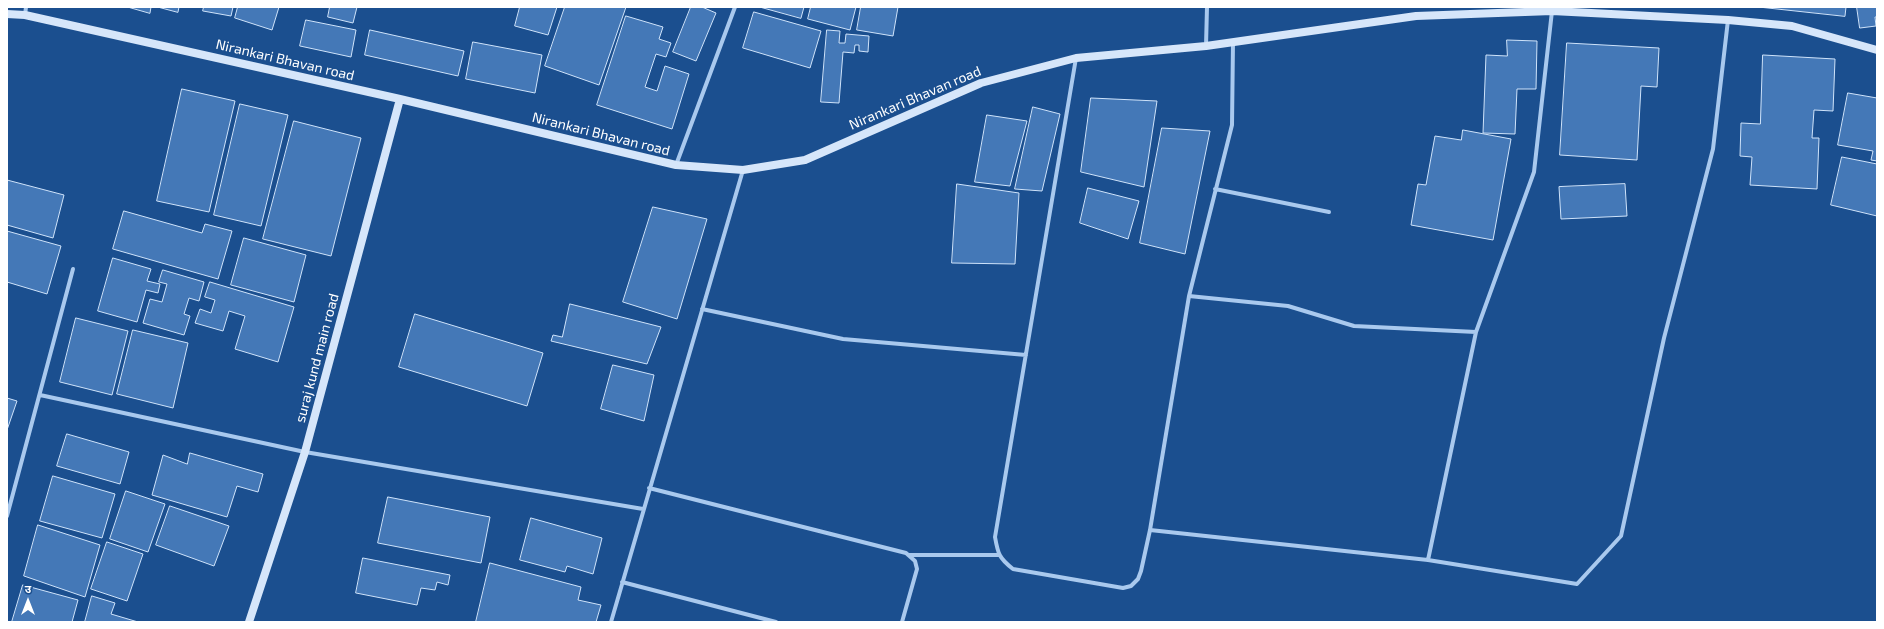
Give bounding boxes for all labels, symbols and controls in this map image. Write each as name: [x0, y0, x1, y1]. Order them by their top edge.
street label: Nirankari Bhavan road: [214, 36, 356, 84]
street label: Nirankari Bhavan road: [847, 63, 983, 133]
street label: Nirankari Bhavan road: [530, 109, 672, 159]
street label: suraj kund main road: [292, 292, 342, 424]
north arrow: [8, 581, 48, 621]
text: उ: [25, 582, 31, 595]

